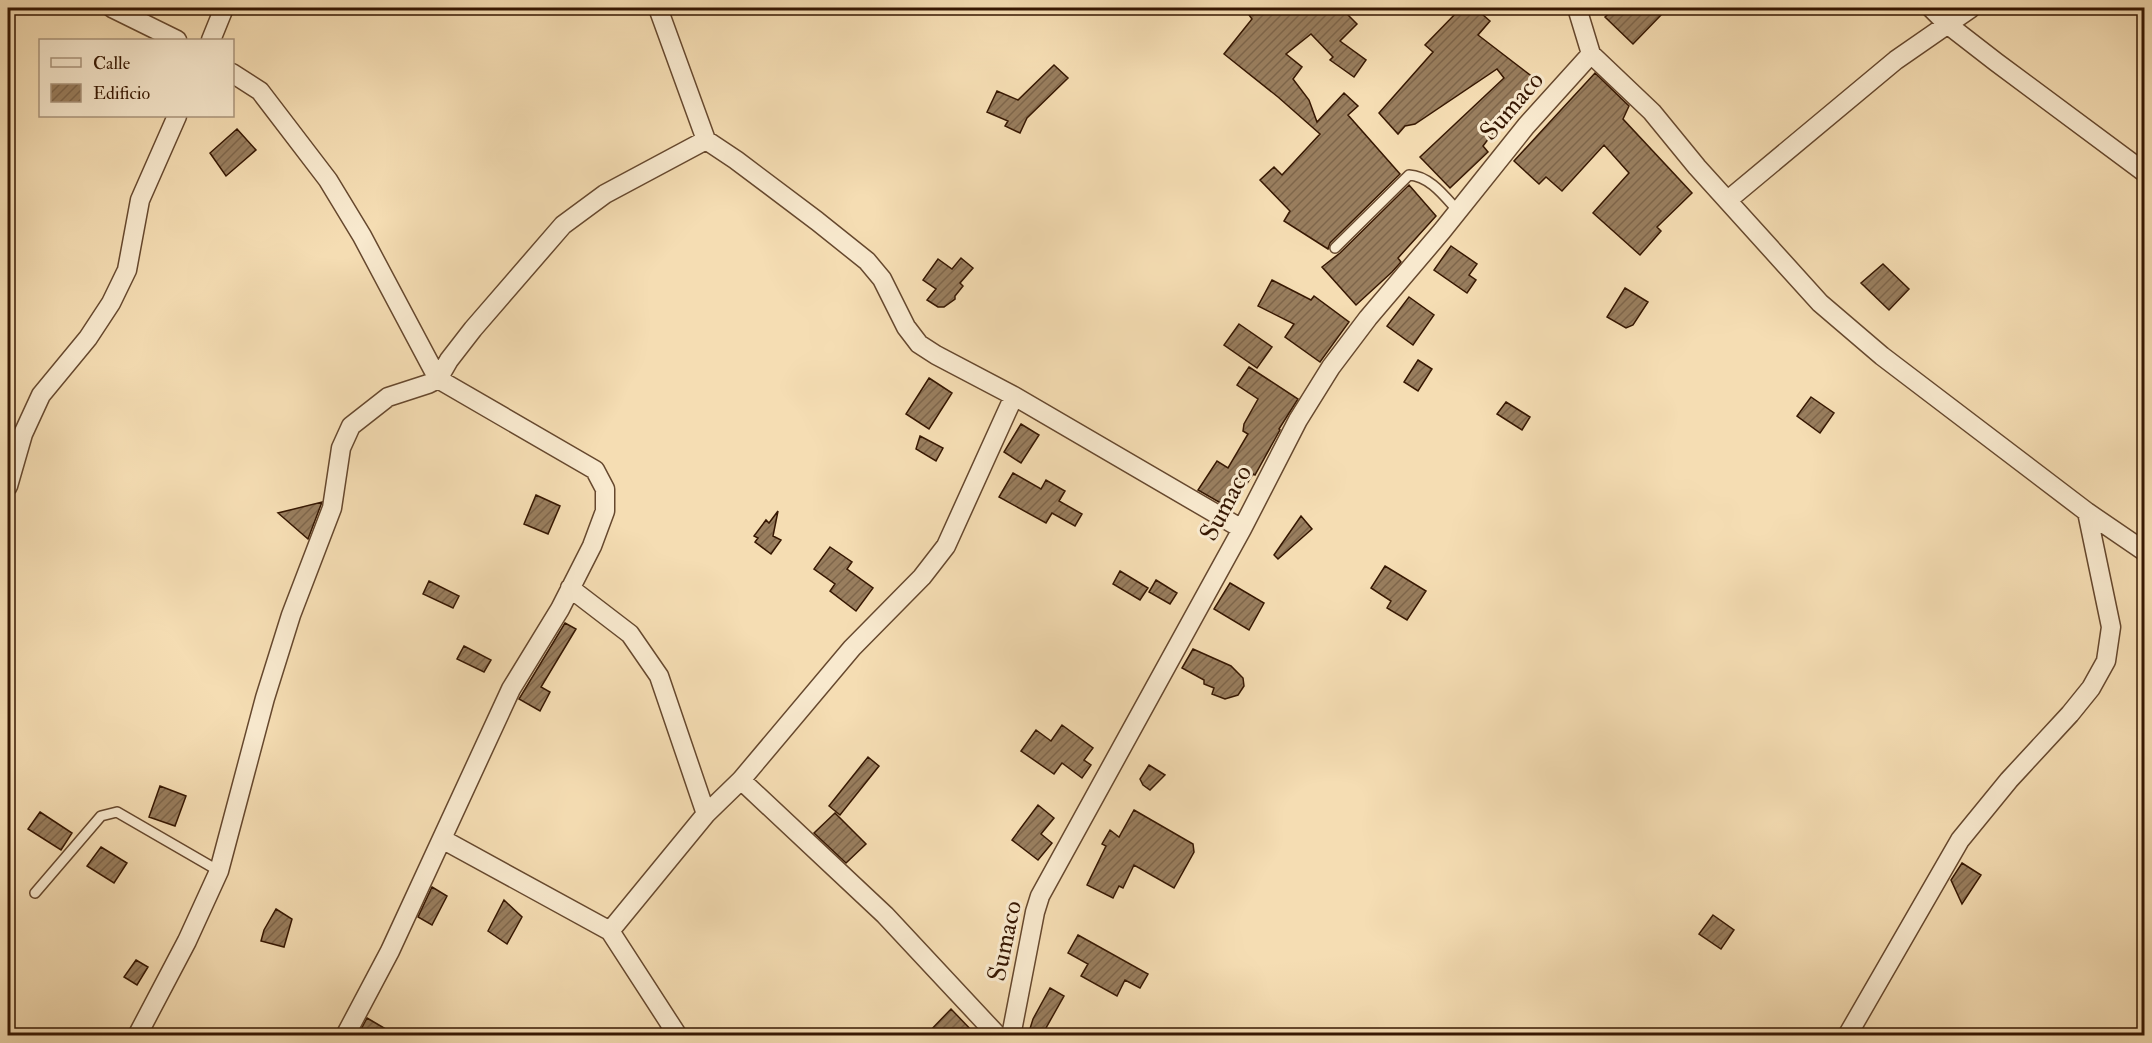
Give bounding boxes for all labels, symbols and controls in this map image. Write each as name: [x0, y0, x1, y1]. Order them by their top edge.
legend: [39, 39, 234, 117]
text: Calle: [93, 52, 131, 75]
street label: Sumaco: [1473, 65, 1551, 147]
text: Edificio: [93, 82, 150, 105]
street label: Sumaco: [1193, 459, 1259, 547]
street label: Sumaco: [981, 898, 1029, 984]

